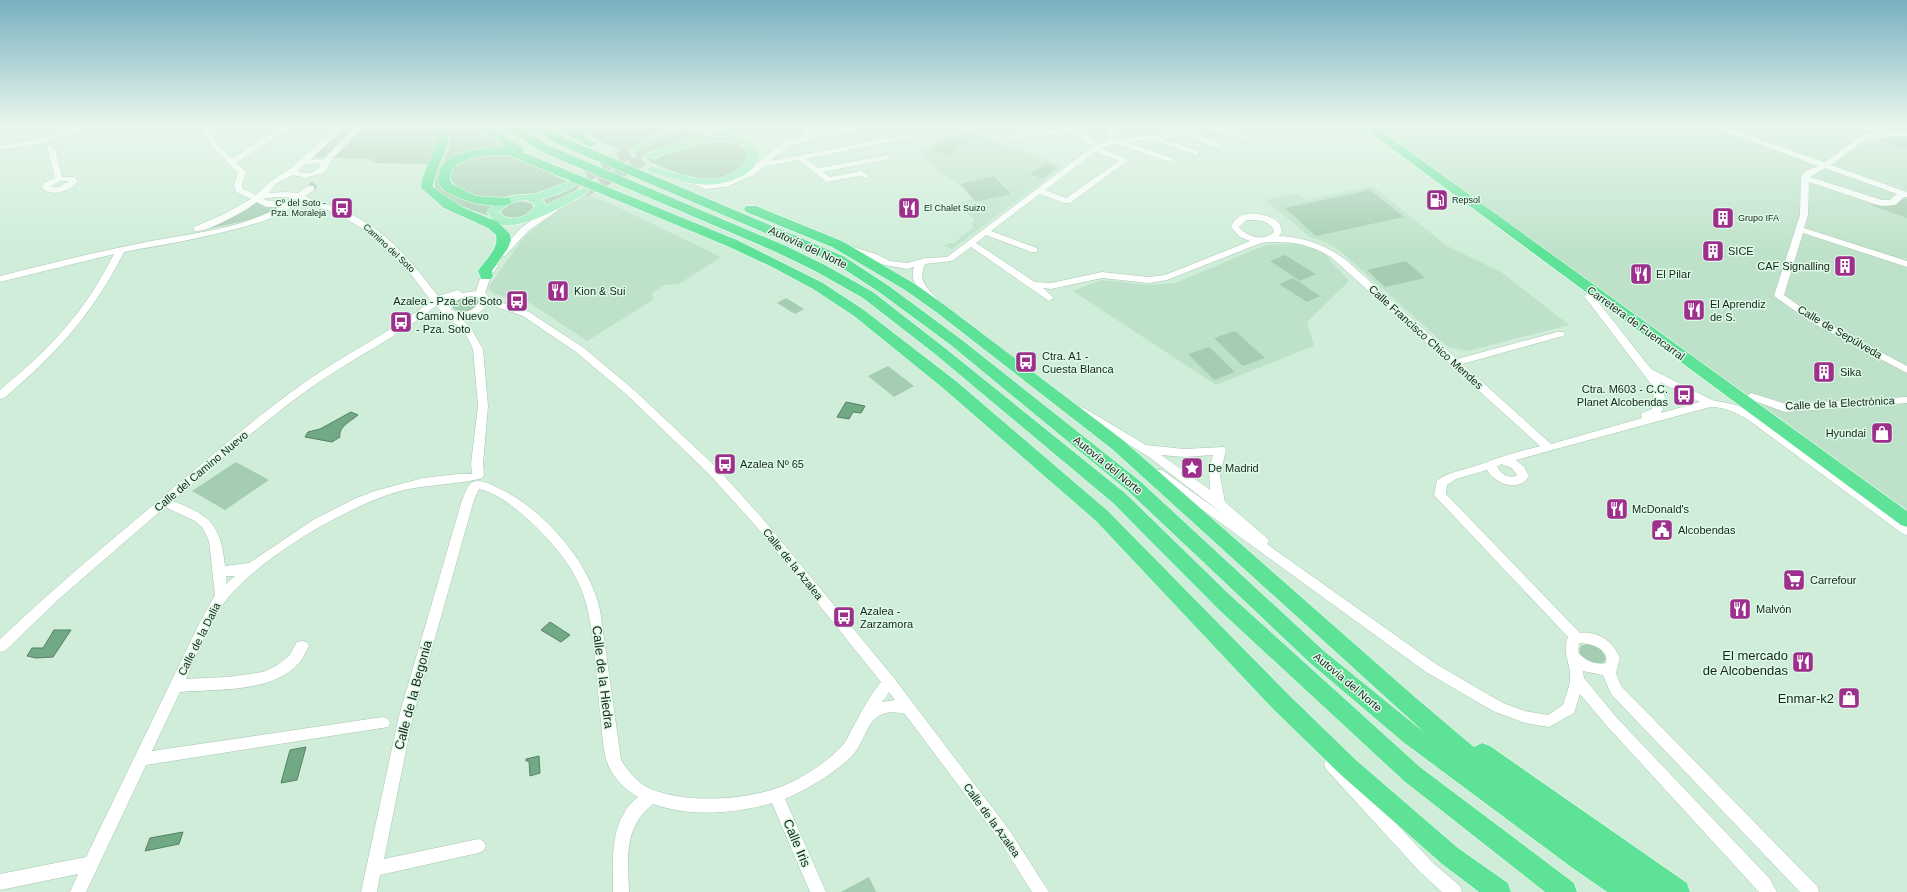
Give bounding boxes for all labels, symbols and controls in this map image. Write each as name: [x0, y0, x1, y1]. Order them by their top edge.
fuel station icon: Repsol: [1424, 187, 1450, 213]
bus stop icon: Cº del Soto - Pza. Moraleja: [329, 195, 355, 221]
restaurant icon: El Chalet Suizo: [896, 195, 922, 221]
place label: Repsol: [1452, 195, 1480, 205]
place label: Cº del Soto - Pza. Moraleja: [271, 198, 326, 218]
place label: El Chalet Suizo: [924, 203, 986, 213]
building icon: Grupo IFA: [1710, 205, 1736, 231]
place label: Grupo IFA: [1738, 213, 1779, 223]
street label: Camino del Soto: [361, 222, 417, 274]
street label: Autovía del Norte: [767, 224, 849, 270]
building icon: SICE: [1700, 238, 1726, 264]
place label: SICE: [1728, 245, 1754, 257]
building icon: CAF Signalling: [1832, 253, 1858, 279]
place label: CAF Signalling: [1757, 260, 1830, 272]
restaurant icon: El Pilar: [1628, 261, 1654, 287]
place label: El Pilar: [1656, 268, 1691, 280]
restaurant icon: Kion & Sui: [545, 278, 571, 304]
street label: Calle Francisco Chico Mendes: [1367, 283, 1486, 392]
street label: Carretera de Fuencarral: [1585, 284, 1687, 362]
place label: Kion & Sui: [574, 285, 625, 297]
bus stop icon: Azalea - Pza. del Soto: [504, 288, 530, 314]
place label: Azalea - Pza. del Soto: [393, 295, 502, 307]
restaurant icon: El Aprendiz de S.: [1681, 297, 1707, 323]
place label: El Aprendiz de S.: [1710, 298, 1766, 323]
street label: Calle de Sepúlveda: [1796, 303, 1885, 361]
bus stop icon: Camino Nuevo - Pza. Soto: [388, 309, 414, 335]
place label: Camino Nuevo - Pza. Soto: [416, 310, 489, 335]
bus stop icon: Ctra. A1 - Cuesta Blanca: [1013, 349, 1039, 375]
place label: Ctra. A1 - Cuesta Blanca: [1042, 350, 1114, 375]
building icon: Sika: [1811, 359, 1837, 385]
place label: Sika: [1840, 366, 1862, 378]
bus stop icon: Ctra. M603 - C.C. Planet Alcobendas: [1671, 382, 1697, 408]
place label: Ctra. M603 - C.C. Planet Alcobendas: [1577, 383, 1668, 408]
street label: Calle de la Electrónica: [1785, 394, 1896, 412]
shop icon: Hyundai: [1869, 420, 1895, 446]
place label: Hyundai: [1826, 427, 1866, 439]
street label: Calle del Camino Nuevo: [152, 428, 250, 514]
street label: Autovía del Norte: [1071, 434, 1145, 496]
bus stop icon: Azalea Nº 65: [712, 451, 738, 477]
place icon: De Madrid: [1179, 455, 1205, 481]
place label: Azalea Nº 65: [740, 458, 804, 470]
place label: De Madrid: [1208, 462, 1259, 474]
restaurant icon: McDonald's: [1604, 496, 1630, 522]
place label: McDonald's: [1632, 503, 1690, 515]
public building icon: Alcobendas: [1649, 517, 1675, 543]
place label: Alcobendas: [1678, 524, 1736, 536]
street label: Calle de la Azalea: [761, 526, 826, 603]
supermarket icon: Carrefour: [1781, 567, 1807, 593]
place label: Carrefour: [1810, 574, 1857, 586]
restaurant icon: Malvón: [1727, 596, 1753, 622]
street label: Calle de la Dalia: [175, 600, 223, 677]
place label: Malvón: [1756, 603, 1791, 615]
bus stop icon: Azalea - Zarzamora: [831, 604, 857, 630]
place label: Azalea - Zarzamora: [860, 605, 914, 630]
street label: Calle de la Hiedra: [589, 625, 617, 730]
street label: Calle de la Begonia: [391, 638, 435, 751]
place label: El mercado de Alcobendas: [1703, 648, 1788, 678]
restaurant icon: El mercado de Alcobendas: [1790, 649, 1816, 675]
street label: Autovía del Norte: [1312, 650, 1384, 714]
shop icon: Enmar-k2: [1836, 685, 1862, 711]
place label: Enmar-k2: [1778, 691, 1834, 706]
street label: Calle de la Azalea: [961, 781, 1023, 860]
street label: Calle Iris: [780, 817, 814, 870]

